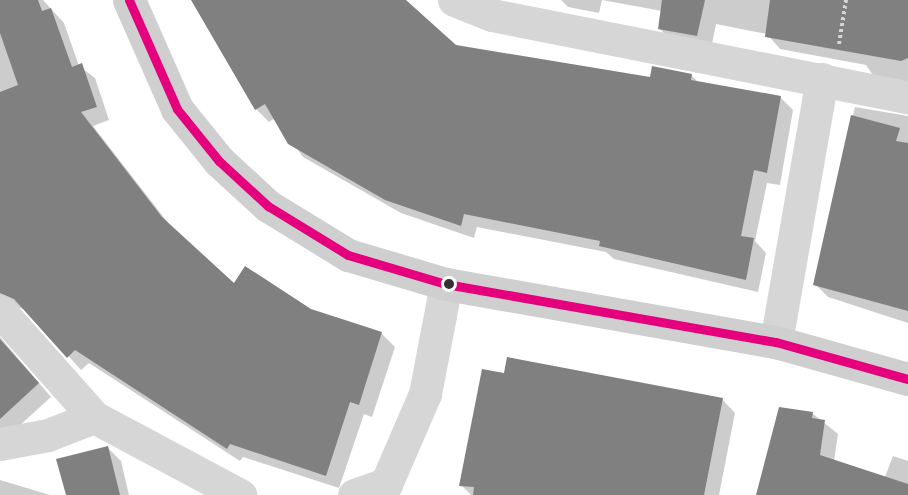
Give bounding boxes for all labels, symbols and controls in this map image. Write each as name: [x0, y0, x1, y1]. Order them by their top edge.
unlabelled marker: [443, 278, 455, 290]

